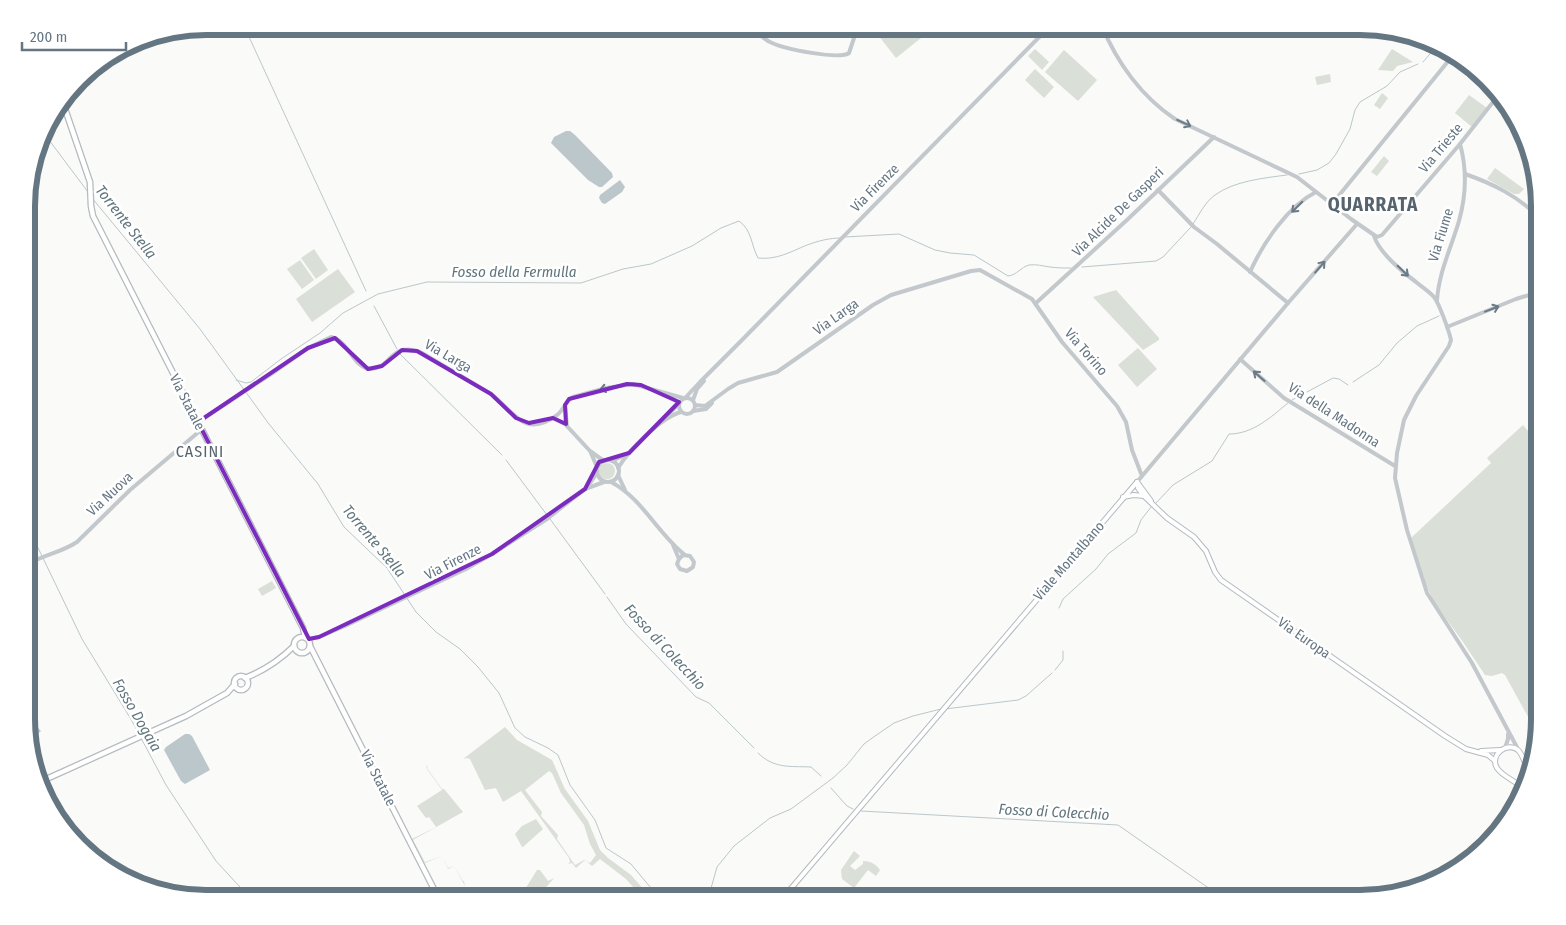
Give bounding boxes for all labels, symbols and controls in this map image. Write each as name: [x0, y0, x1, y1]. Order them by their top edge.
scale bar: [22, 20, 126, 52]
text: 200 m: [30, 28, 67, 46]
one-way arrow: [1176, 118, 1191, 128]
street label: Via Trieste: [1415, 120, 1467, 176]
street label: Via Firenze: [847, 160, 903, 216]
street label: Via Alcide De Gasperi: [1069, 164, 1167, 260]
water label: Torrente Stella: [92, 182, 161, 263]
district label: QUARRATA: [1328, 193, 1418, 216]
one-way arrow: [1291, 200, 1303, 212]
street label: Via Fiume: [1425, 206, 1457, 264]
one-way arrow: [1314, 261, 1325, 274]
water label: Fosso della Fermulla: [452, 263, 577, 281]
one-way arrow: [1397, 265, 1409, 277]
street label: Via Larga: [810, 295, 862, 339]
one-way arrow: [1484, 303, 1499, 313]
street label: Via Torino: [1061, 325, 1111, 379]
street label: Via Larga: [421, 336, 475, 376]
one-way arrow: [1253, 370, 1266, 381]
street label: Via Statale: [166, 371, 208, 433]
street label: Via della Madonna: [1285, 379, 1383, 451]
one-way arrow: [599, 384, 615, 393]
district label: CASINI: [176, 442, 224, 461]
street label: Via Nuova: [83, 468, 137, 520]
water label: Torrente Stella: [339, 501, 410, 581]
street label: Viale Montalbano: [1030, 518, 1108, 604]
street label: Via Firenze: [422, 541, 484, 583]
water label: Fosso di Colecchio: [621, 600, 710, 694]
street label: Via Europa: [1274, 614, 1334, 662]
water label: Fosso Dogaia: [109, 675, 165, 755]
street label: Via Statale: [357, 747, 399, 809]
water label: Fosso di Colecchio: [998, 800, 1110, 824]

